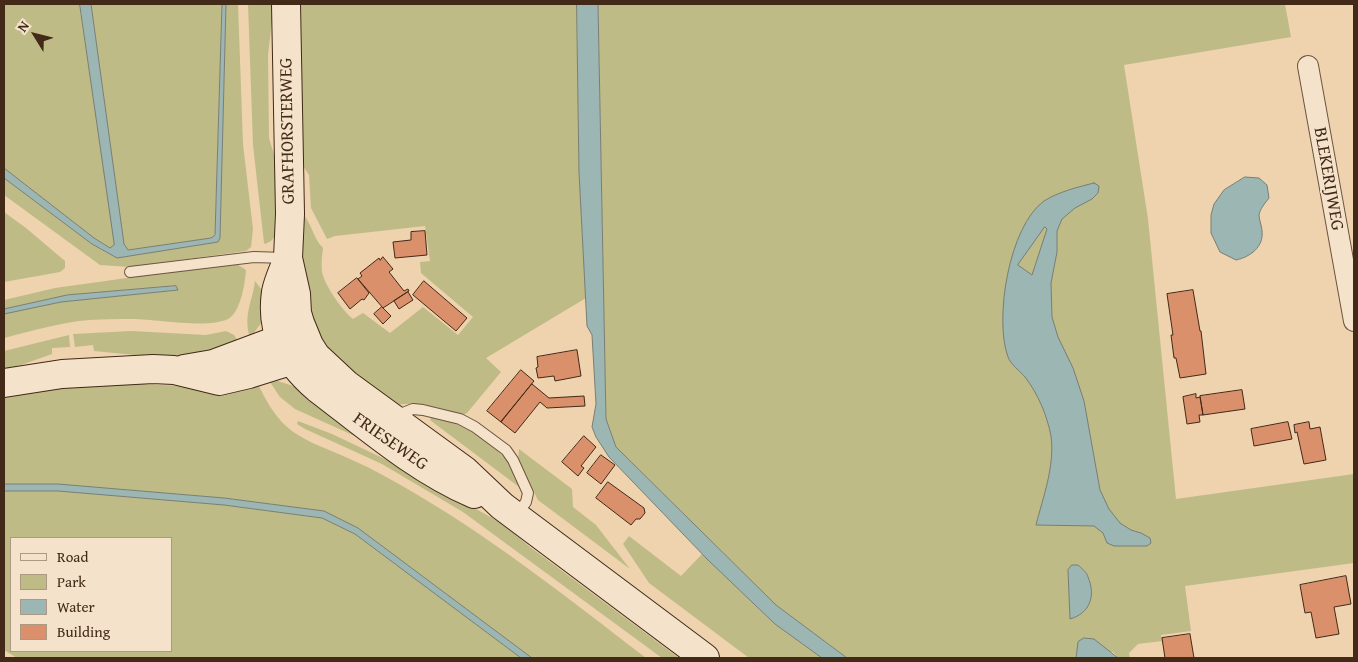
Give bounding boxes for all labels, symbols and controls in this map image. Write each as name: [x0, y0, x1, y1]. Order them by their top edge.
north arrow: [10, 10, 60, 60]
text: N: [12, 17, 34, 36]
street label: GRAFHORSTERWEG: [276, 57, 300, 205]
street label: BLEKERIJWEG: [1308, 126, 1348, 232]
street label: FRIESEWEG: [348, 408, 432, 476]
legend: [10, 537, 172, 652]
text: Road: [57, 546, 88, 567]
text: Park: [57, 571, 86, 592]
text: Water: [57, 596, 95, 617]
text: Building: [57, 621, 110, 642]

